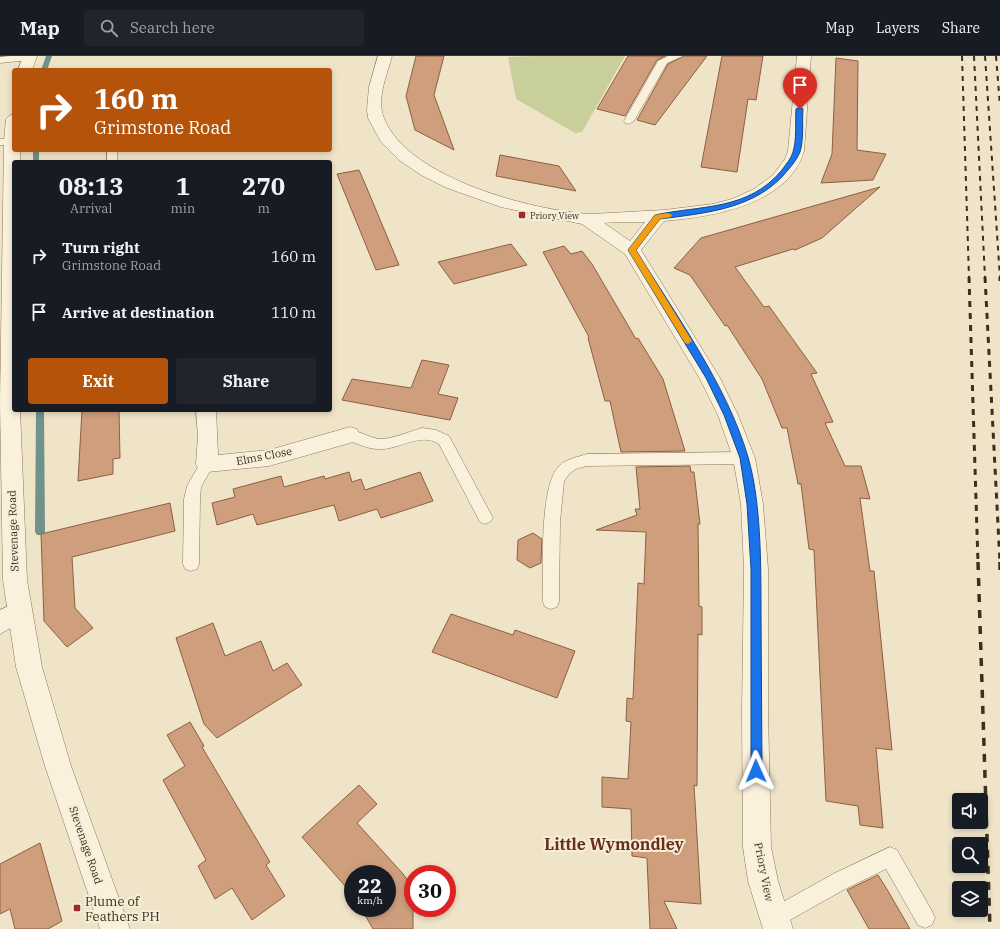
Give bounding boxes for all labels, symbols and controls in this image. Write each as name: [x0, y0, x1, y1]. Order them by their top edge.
search box: [84, 10, 364, 46]
text: Map: [20, 16, 60, 40]
icon: search: [98, 17, 120, 39]
text: Search here: [130, 18, 214, 37]
text: Map: [826, 19, 854, 37]
text: Layers: [876, 19, 920, 37]
text: Share: [942, 19, 980, 37]
pin: [783, 68, 817, 109]
icon: arrive: [789, 74, 811, 96]
text: 160 m: [94, 80, 178, 117]
icon: right: [28, 84, 80, 136]
text: Grimstone Road: [94, 116, 231, 139]
text: 08:13: [59, 170, 124, 202]
text: 1: [176, 170, 190, 202]
text: 270: [242, 170, 285, 202]
text: Arrival: [70, 200, 112, 217]
text: min: [170, 200, 195, 217]
text: m: [257, 200, 270, 217]
marker: Priory View: [517, 210, 527, 220]
place label: Priory View: [530, 210, 579, 221]
text: Turn right: [62, 238, 140, 257]
icon: right: [28, 245, 50, 267]
text: 160 m: [271, 247, 316, 266]
text: Grimstone Road: [62, 257, 161, 274]
icon: arrive: [28, 301, 50, 323]
text: Arrive at destination: [62, 303, 214, 322]
text: 110 m: [271, 303, 316, 322]
button: Exit: [28, 358, 168, 404]
button: Share: [176, 358, 316, 404]
street label: Elms Close: [235, 444, 293, 468]
street label: Stevenage Road: [5, 490, 21, 572]
position arrow: [735, 750, 777, 792]
map controls: [952, 793, 988, 917]
button: sound: [952, 793, 988, 829]
street label: Stevenage Road: [66, 804, 106, 886]
district label: Little Wymondley: [544, 834, 685, 854]
button: search: [952, 837, 988, 873]
street label: Priory View: [751, 841, 777, 903]
speed limit sign: 30: [404, 865, 456, 917]
text: 22: [358, 872, 382, 899]
button: layers: [952, 881, 988, 917]
place label: Plume of Feathers PH: [85, 893, 160, 925]
text: km/h: [357, 894, 383, 907]
marker: Plume of Feathers PH: [72, 903, 82, 913]

